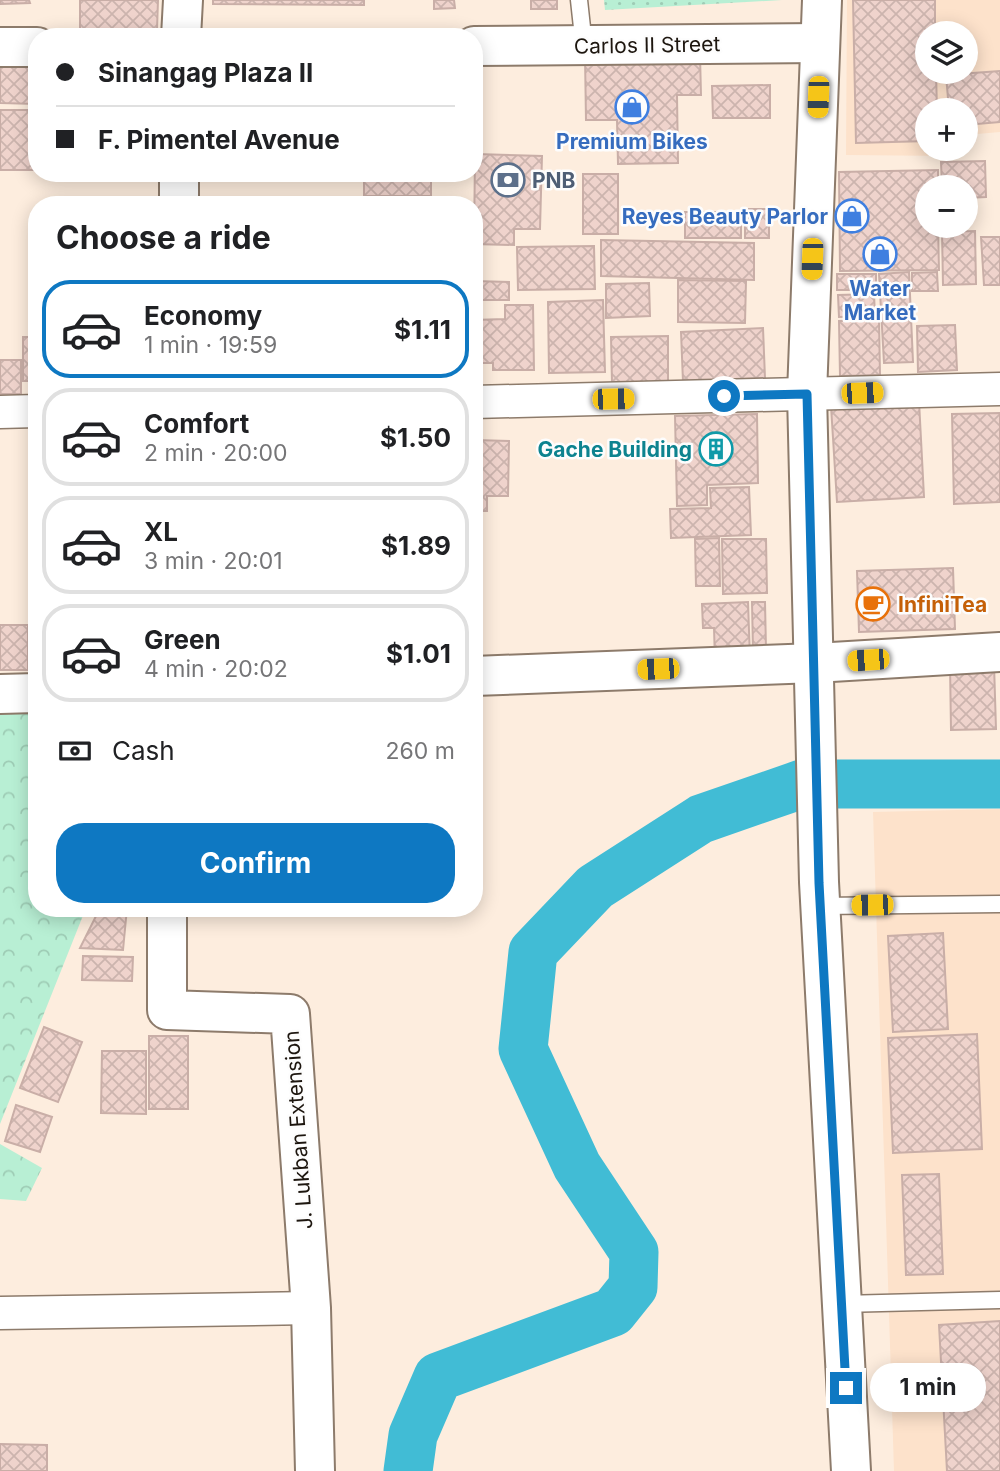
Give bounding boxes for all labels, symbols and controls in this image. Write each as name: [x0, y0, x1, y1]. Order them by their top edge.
map controls: [915, 21, 978, 238]
button: layers: [915, 21, 978, 84]
street label: Carlos II Street: [574, 31, 721, 59]
text: Sinangag Plaza II: [98, 57, 313, 88]
car: [807, 76, 830, 118]
shop icon: Premium Bikes: [613, 88, 651, 126]
button: +: [915, 98, 978, 161]
text: F. Pimentel Avenue: [98, 124, 340, 155]
place label: Premium Bikes: [556, 129, 708, 154]
bank icon: PNB: [489, 161, 527, 199]
place label: PNB: [532, 168, 576, 193]
button: −: [915, 175, 978, 238]
shop icon: Reyes Beauty Parlor: [833, 197, 871, 235]
place label: Reyes Beauty Parlor: [622, 204, 828, 229]
text: Choose a ride: [56, 218, 271, 257]
shop icon: Water Market: [861, 235, 899, 273]
car: [801, 238, 824, 280]
place label: Water Market: [844, 276, 917, 325]
icon: car: [60, 298, 123, 361]
text: Economy: [144, 300, 262, 331]
text: $1.11: [394, 314, 451, 345]
text: 1 min · 19:59: [144, 331, 277, 359]
route start: [708, 380, 740, 412]
car: [841, 382, 884, 404]
car: [592, 388, 635, 410]
icon: car: [60, 406, 123, 469]
text: Comfort: [144, 408, 249, 439]
text: $1.50: [380, 422, 451, 453]
building icon: Gache Building: [697, 430, 735, 468]
place label: Gache Building: [538, 437, 692, 462]
text: 2 min · 20:00: [144, 439, 288, 467]
icon: car: [60, 514, 123, 577]
text: XL: [144, 516, 178, 547]
text: $1.89: [381, 530, 451, 561]
text: 3 min · 20:01: [144, 547, 283, 575]
cafe icon: InfiniTea: [854, 585, 892, 623]
place label: InfiniTea: [898, 592, 987, 617]
icon: car: [60, 622, 123, 685]
text: Green: [144, 624, 221, 655]
text: $1.01: [386, 638, 451, 669]
car: [847, 648, 890, 672]
text: 4 min · 20:02: [144, 655, 288, 683]
car: [637, 658, 680, 680]
icon: cash: [56, 732, 94, 770]
text: Cash: [112, 735, 175, 766]
text: 260 m: [386, 737, 455, 765]
button: Confirm: [56, 823, 455, 903]
car: [851, 894, 894, 916]
street label: J. Lukban Extension: [279, 1030, 317, 1230]
callout: 1 min: [870, 1364, 986, 1412]
route end: [830, 1372, 862, 1404]
text: 1 min: [900, 1373, 956, 1401]

